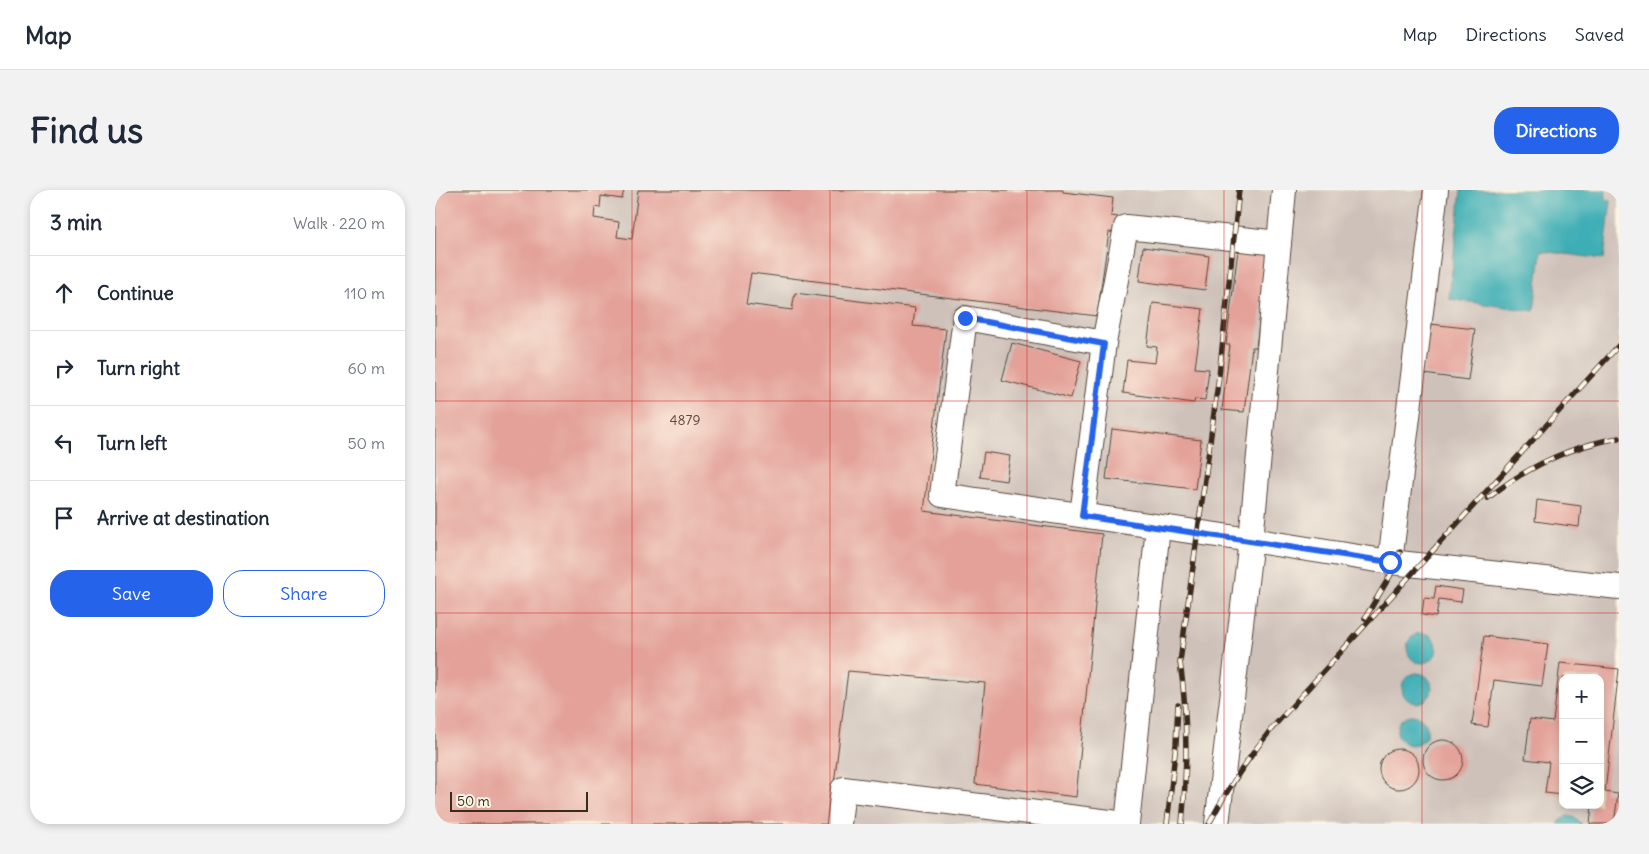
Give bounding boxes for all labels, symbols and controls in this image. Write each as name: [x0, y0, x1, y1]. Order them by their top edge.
text: Map: [25, 20, 72, 50]
text: Map: [1402, 23, 1437, 46]
text: Directions: [1465, 23, 1547, 46]
text: Saved: [1575, 23, 1624, 46]
button: Directions: [1494, 107, 1619, 154]
text: Find us: [30, 108, 143, 152]
text: 3 min: [50, 209, 102, 236]
text: Walk · 220 m: [293, 213, 385, 233]
icon: ahead: [50, 279, 78, 307]
text: Continue: [97, 281, 174, 305]
text: 110 m: [344, 283, 385, 303]
route end: [954, 307, 977, 330]
icon: right: [50, 354, 78, 382]
text: Turn right: [97, 356, 180, 380]
text: 60 m: [347, 358, 385, 378]
house number: 4879: [669, 411, 701, 429]
icon: left: [50, 429, 78, 457]
text: Turn left: [97, 431, 167, 455]
text: 50 m: [347, 433, 385, 453]
icon: arrive: [50, 504, 78, 532]
text: Arrive at destination: [97, 506, 270, 530]
route start: [1379, 551, 1402, 574]
button: Save: [50, 570, 213, 617]
button: Share: [223, 570, 385, 617]
map controls: [1559, 674, 1604, 809]
button: +: [1559, 674, 1604, 719]
button: −: [1559, 719, 1604, 764]
button: layers: [1559, 764, 1604, 809]
scale bar: [450, 789, 587, 812]
text: 50 m: [457, 792, 490, 810]

